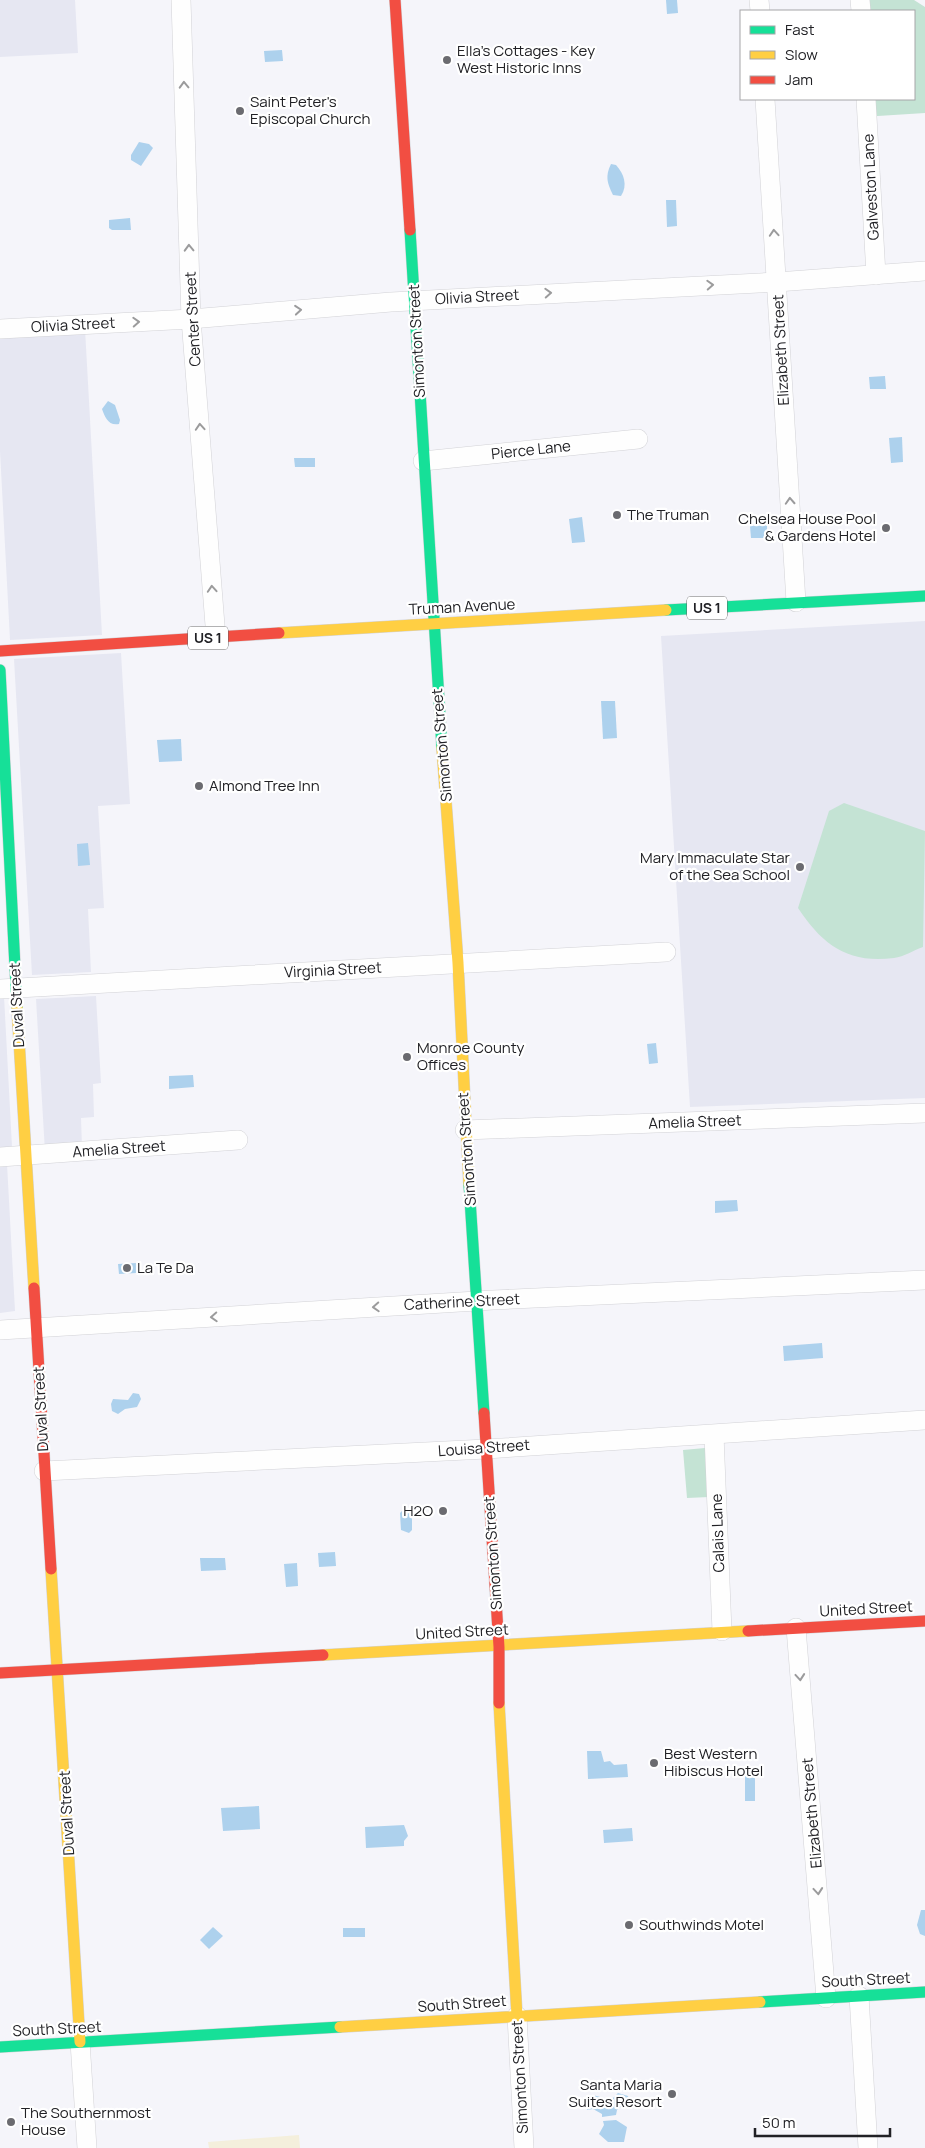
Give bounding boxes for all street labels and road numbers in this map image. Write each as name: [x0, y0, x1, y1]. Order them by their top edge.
street label: Galveston Lane: [857, 133, 884, 241]
street label: Center Street: [180, 271, 205, 367]
street label: Simonton Street: [403, 284, 430, 398]
street label: Olivia Street: [434, 284, 520, 309]
street label: Elizabeth Street: [767, 294, 794, 406]
street label: Olivia Street: [30, 312, 116, 337]
street label: Pierce Lane: [490, 435, 572, 464]
street label: Truman Avenue: [408, 593, 516, 620]
road number: US 1: [687, 596, 727, 620]
road number: US 1: [188, 626, 228, 650]
street label: Simonton Street: [426, 687, 457, 803]
street label: Virginia Street: [284, 956, 382, 983]
street label: Duval Street: [4, 962, 29, 1048]
street label: Simonton Street: [452, 1092, 481, 1207]
street label: Amelia Street: [648, 1109, 742, 1134]
street label: Amelia Street: [72, 1135, 166, 1162]
street label: Catherine Street: [403, 1288, 521, 1315]
street label: Duval Street: [28, 1366, 53, 1452]
street label: Louisa Street: [437, 1434, 531, 1461]
street label: Calais Lane: [706, 1493, 729, 1573]
street label: Simonton Street: [478, 1496, 507, 1611]
street label: United Street: [819, 1596, 913, 1621]
street label: United Street: [415, 1619, 509, 1644]
street label: Elizabeth Street: [796, 1757, 827, 1869]
street label: Duval Street: [54, 1770, 79, 1856]
street label: South Street: [821, 1967, 911, 1992]
street label: South Street: [417, 1990, 507, 2017]
street label: South Street: [12, 2016, 102, 2041]
street label: Simonton Street: [506, 2020, 533, 2134]

